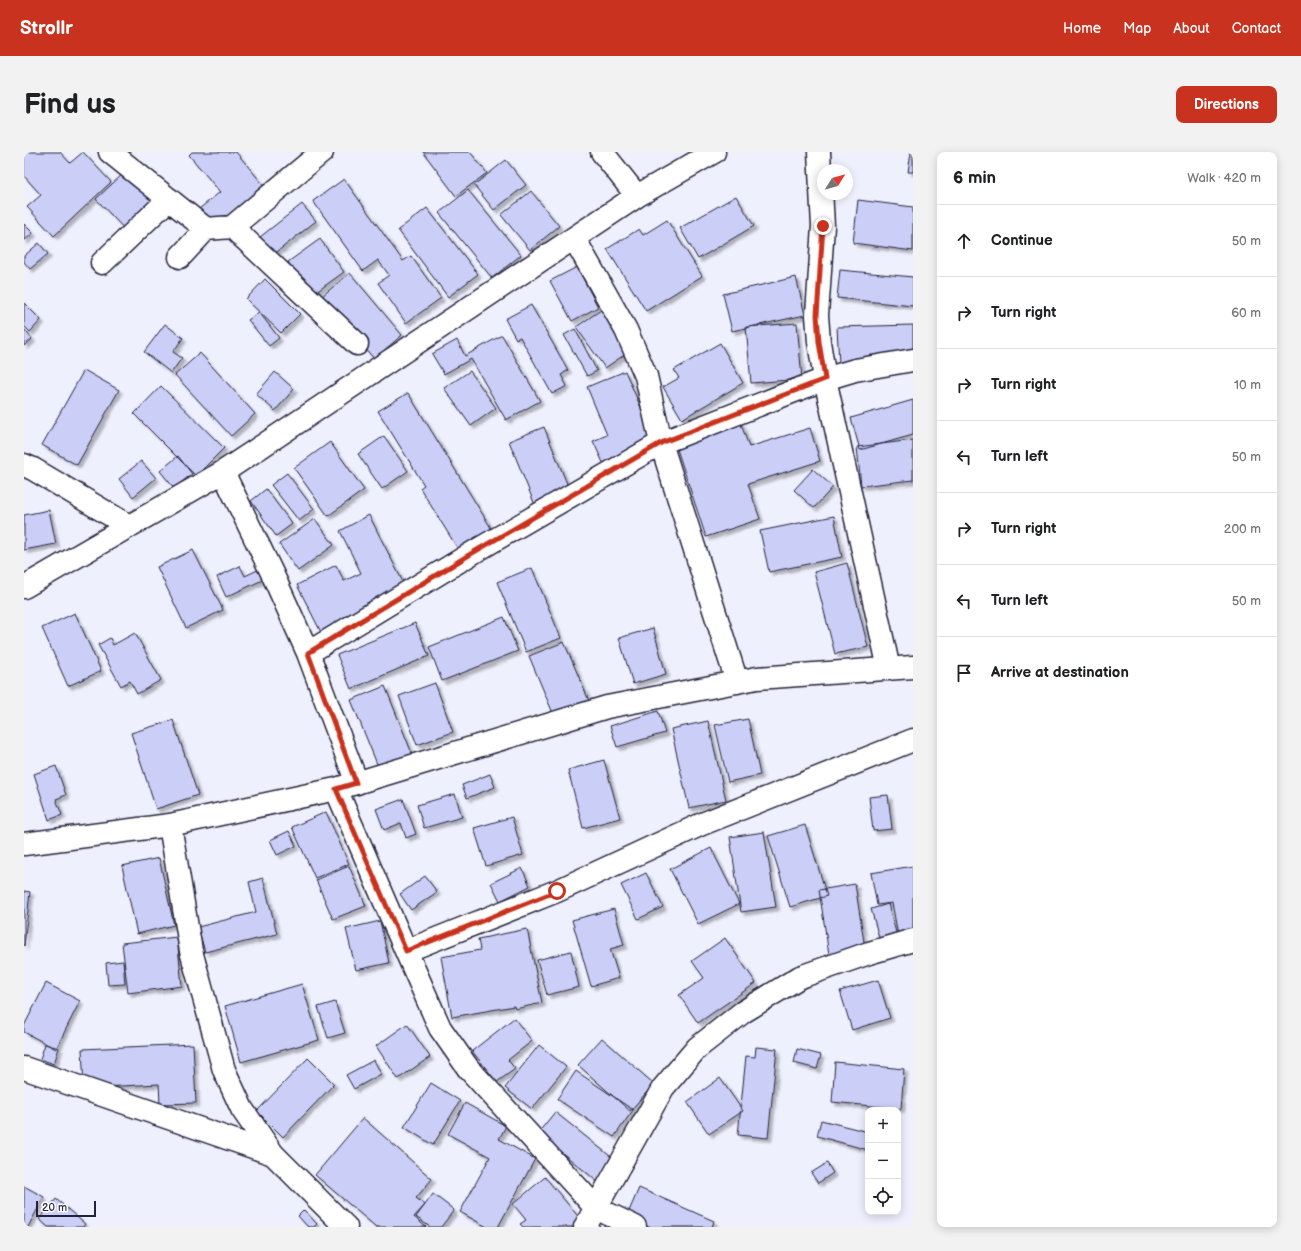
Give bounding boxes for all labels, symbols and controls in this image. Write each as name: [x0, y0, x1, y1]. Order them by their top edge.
text: Strollr: [20, 17, 73, 40]
text: Home: [1063, 20, 1101, 37]
text: Map: [1123, 20, 1151, 37]
text: About: [1173, 20, 1210, 37]
text: Contact: [1232, 20, 1281, 37]
button: Directions: [1176, 86, 1277, 123]
text: Find us: [24, 88, 116, 121]
north arrow: [817, 164, 853, 200]
text: 6 min: [953, 168, 996, 188]
text: Walk · 420 m: [1187, 170, 1261, 186]
route end: [814, 217, 832, 235]
icon: ahead: [953, 230, 975, 252]
text: Continue: [991, 231, 1053, 250]
text: 50 m: [1232, 233, 1261, 249]
icon: right: [953, 302, 975, 324]
text: Turn right: [991, 303, 1056, 322]
text: 60 m: [1231, 305, 1261, 321]
icon: right: [953, 374, 975, 396]
text: Turn right: [991, 375, 1056, 394]
text: 10 m: [1234, 377, 1261, 393]
icon: left: [953, 446, 975, 468]
text: Turn left: [991, 447, 1048, 466]
text: 50 m: [1232, 449, 1261, 465]
icon: right: [953, 518, 975, 540]
text: Turn right: [991, 519, 1056, 538]
text: 200 m: [1224, 521, 1261, 537]
icon: left: [953, 590, 975, 612]
text: Turn left: [991, 591, 1048, 610]
text: 50 m: [1232, 593, 1261, 609]
icon: arrive: [953, 662, 975, 684]
text: Arrive at destination: [991, 663, 1129, 682]
route start: [548, 882, 566, 900]
map controls: [865, 1107, 901, 1215]
button: +: [865, 1107, 901, 1143]
button: −: [865, 1143, 901, 1179]
button: locate: [865, 1179, 901, 1215]
scale bar: [36, 1199, 96, 1218]
text: 20 m: [42, 1201, 67, 1214]

